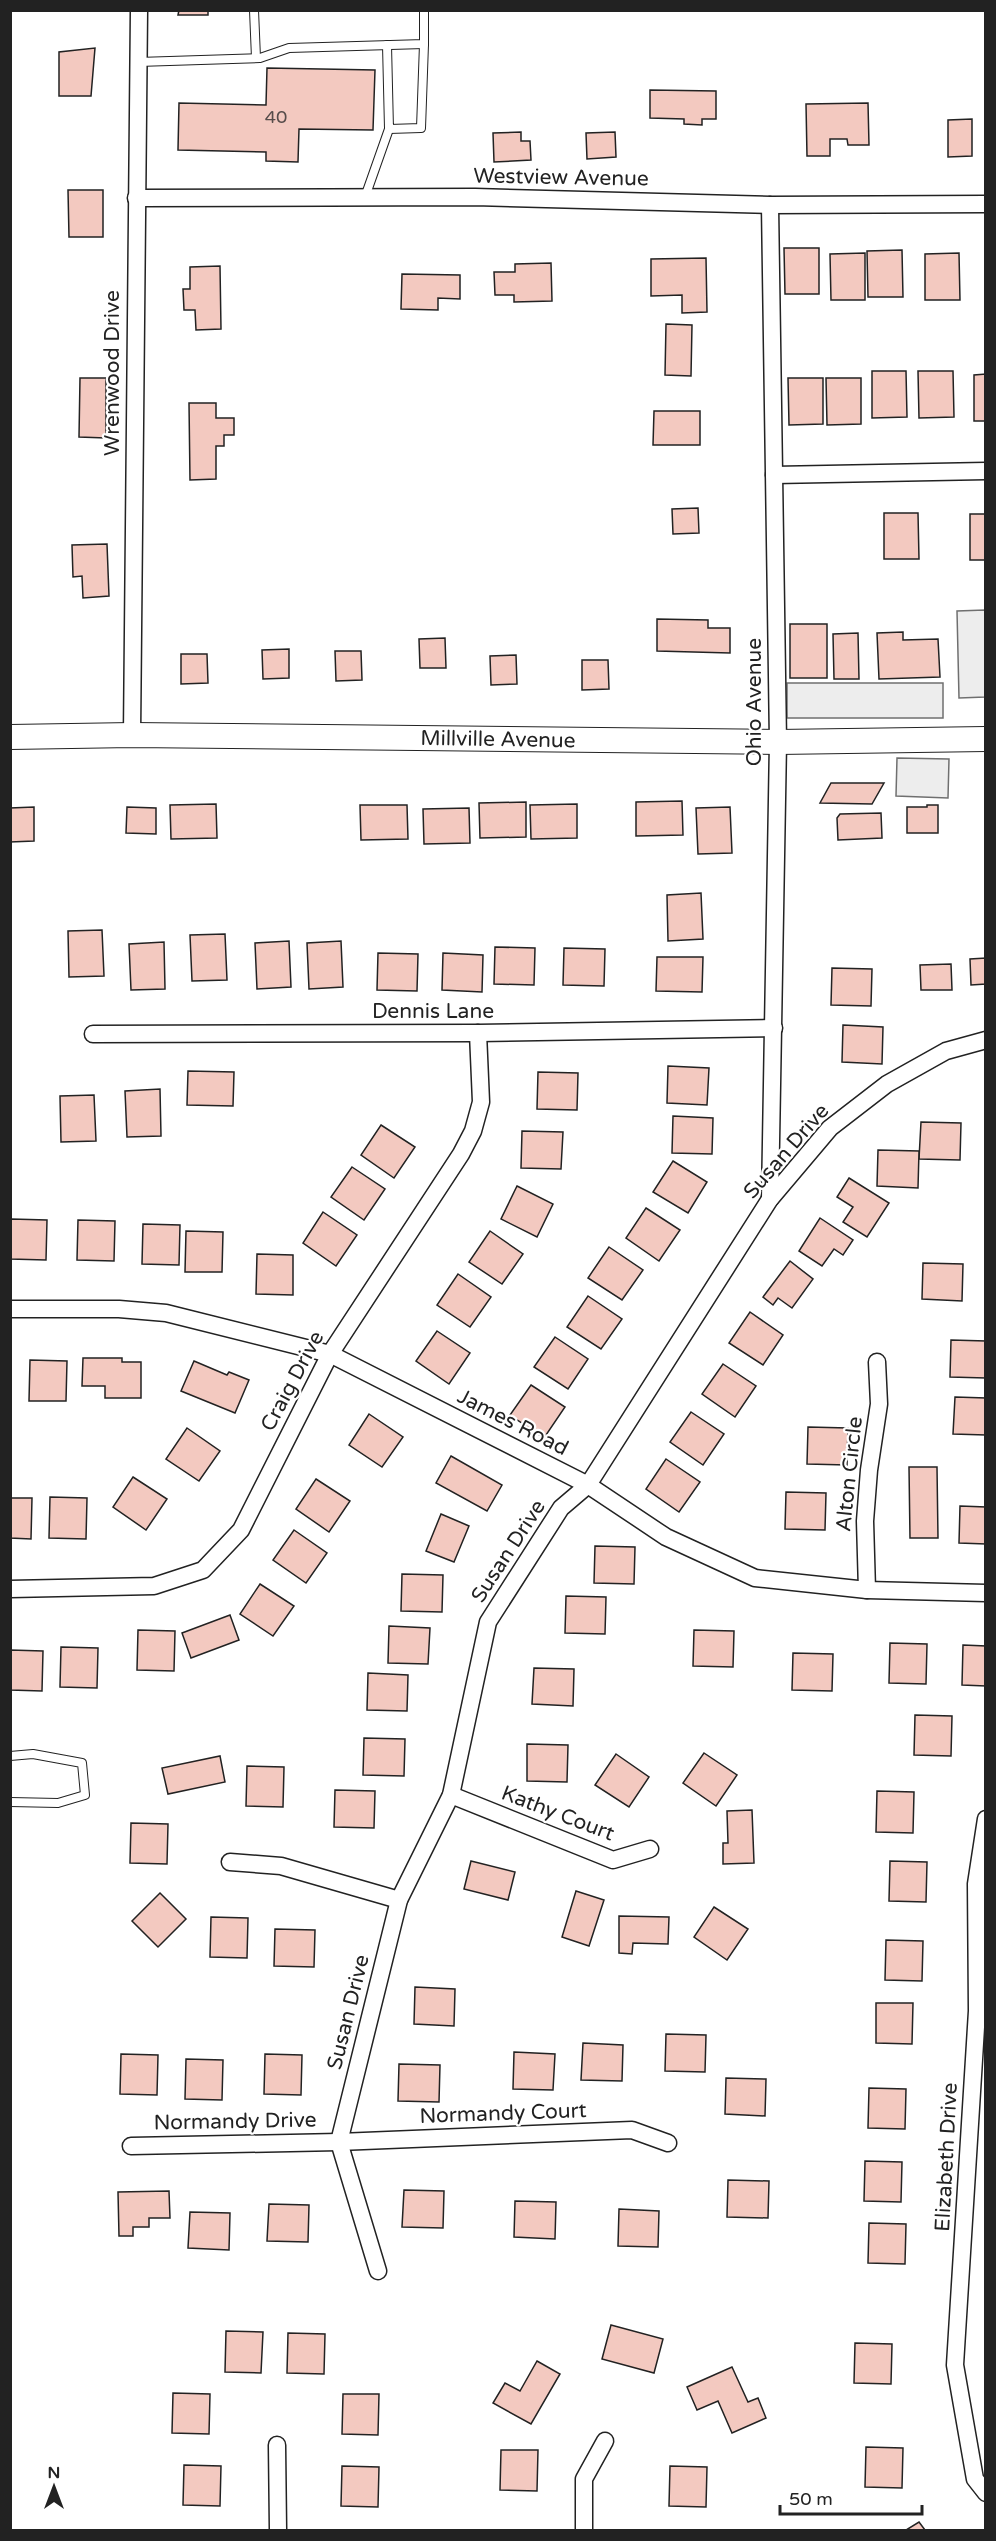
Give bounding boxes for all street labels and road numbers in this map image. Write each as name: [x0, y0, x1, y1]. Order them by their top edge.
street label: Westview Avenue: [473, 163, 649, 192]
street label: Wrenwood Drive: [100, 290, 125, 456]
street label: Ohio Avenue: [742, 638, 767, 766]
street label: Millville Avenue: [420, 726, 576, 753]
street label: Dennis Lane: [372, 999, 494, 1024]
street label: Susan Drive: [738, 1099, 834, 1204]
street label: Craig Drive: [256, 1327, 329, 1436]
street label: James Road: [453, 1384, 572, 1461]
street label: Alton Circle: [831, 1415, 868, 1533]
street label: Susan Drive: [466, 1495, 551, 1607]
street label: Kathy Court: [498, 1780, 618, 1846]
street label: Susan Drive: [322, 1952, 375, 2072]
street label: Elizabeth Drive: [930, 2082, 963, 2232]
street label: Normandy Court: [419, 2098, 587, 2129]
street label: Normandy Drive: [153, 2108, 317, 2135]

